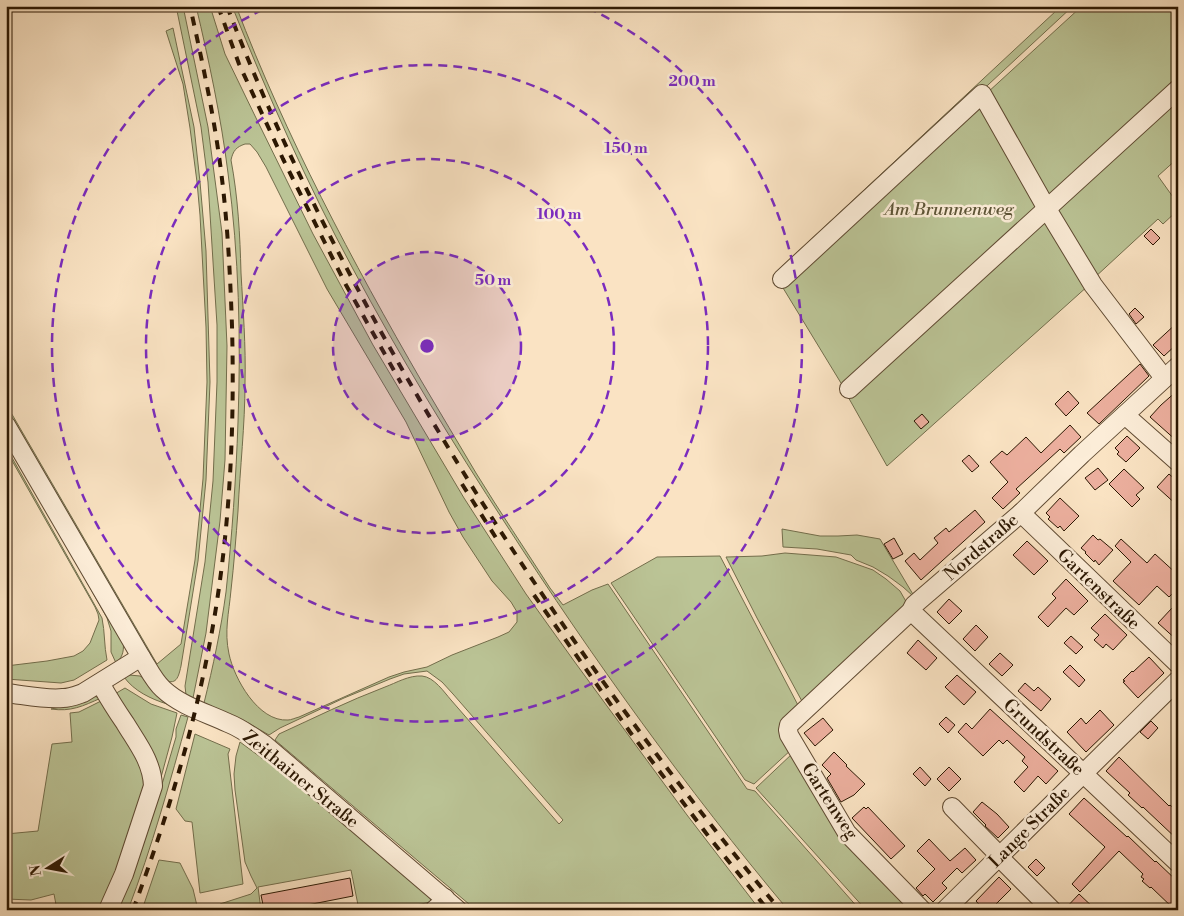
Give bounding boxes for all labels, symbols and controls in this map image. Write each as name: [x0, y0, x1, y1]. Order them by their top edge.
text: 200 m: [668, 72, 716, 91]
text: 150 m: [604, 139, 648, 158]
park label: Am Brunnenweg: [882, 198, 1014, 221]
text: 100 m: [537, 205, 582, 224]
text: 50 m: [475, 271, 511, 290]
centre of rings: [418, 337, 436, 355]
street label: Nordstraße: [939, 509, 1023, 586]
street label: Gartenstraße: [1052, 544, 1145, 635]
street label: Grundstraße: [998, 694, 1089, 781]
street label: Zeithainer Straße: [238, 725, 363, 833]
street label: Gartenweg: [796, 758, 863, 845]
street label: Lange Straße: [984, 782, 1075, 873]
north arrow: [22, 844, 72, 894]
text: N: [26, 863, 46, 877]

